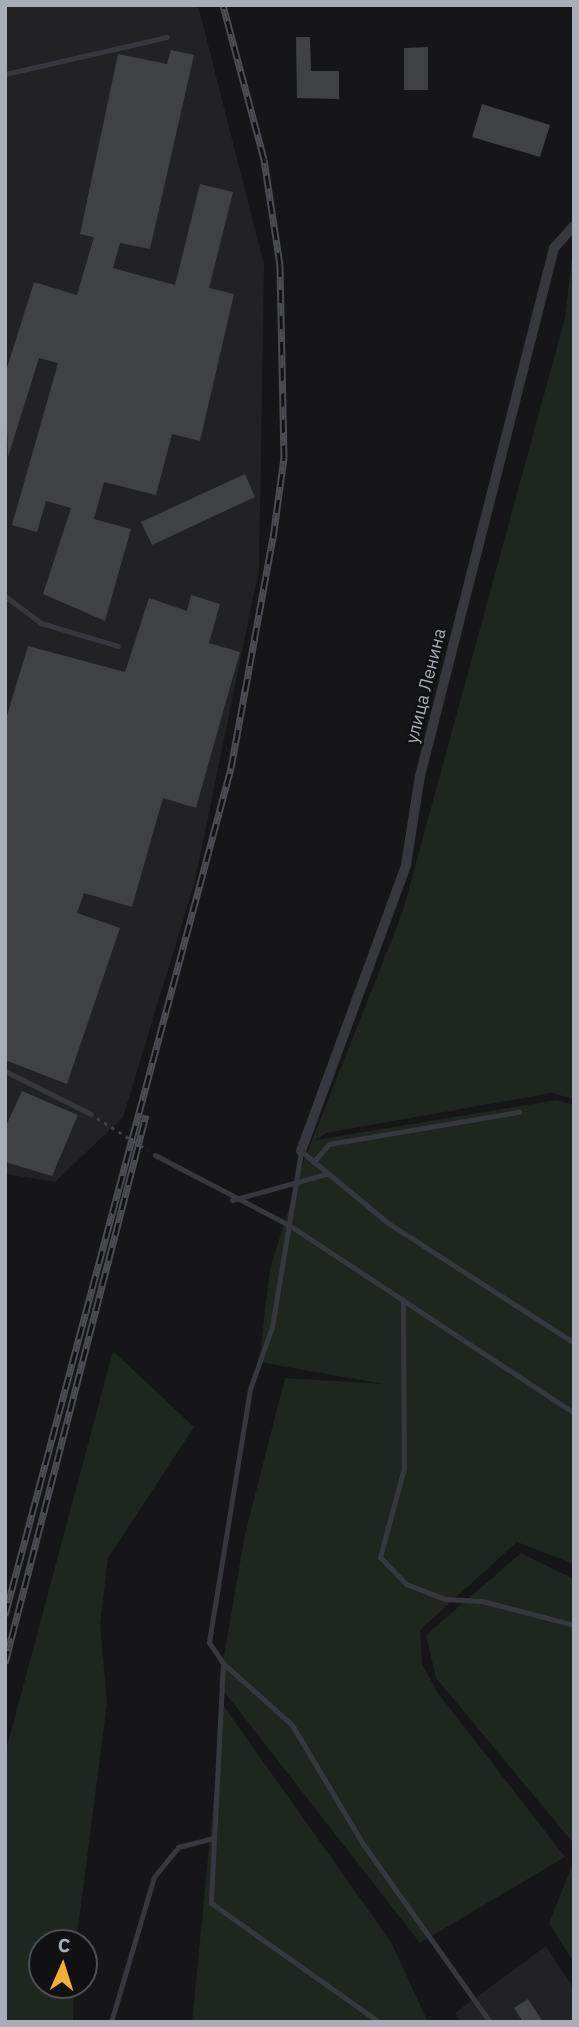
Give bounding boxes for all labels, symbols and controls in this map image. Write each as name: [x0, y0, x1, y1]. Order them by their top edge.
street label: улица Ленина: [401, 626, 451, 746]
north arrow: [28, 1929, 98, 1999]
text: С: [57, 1933, 71, 1957]

